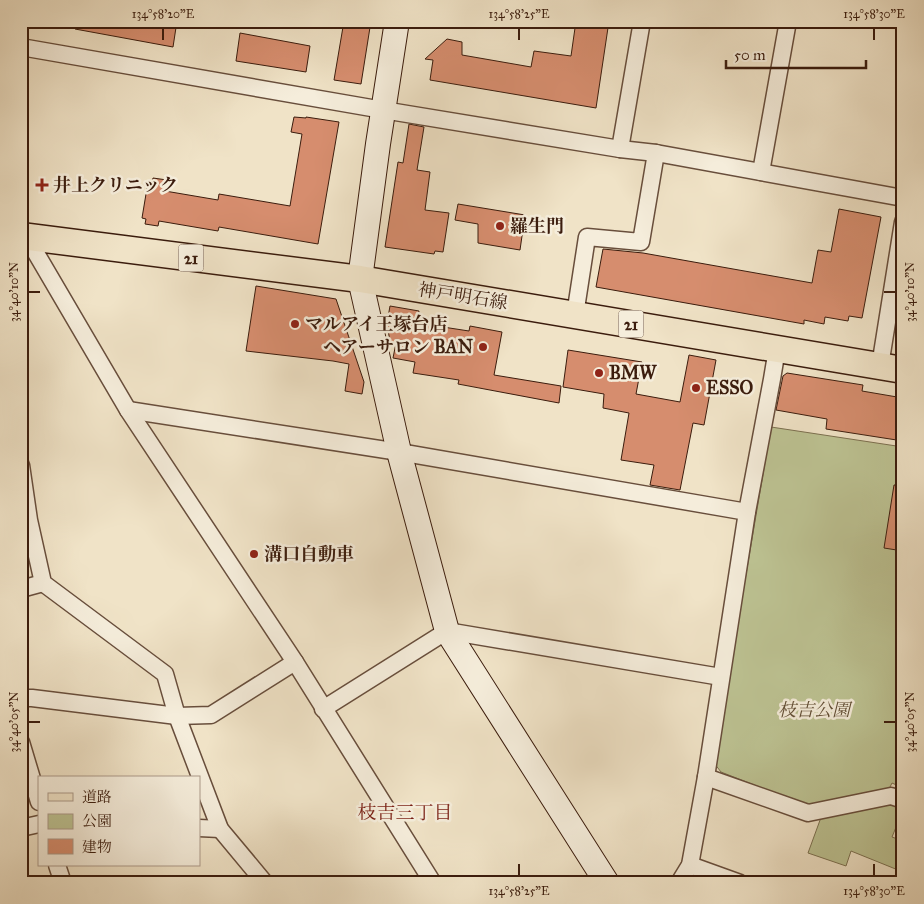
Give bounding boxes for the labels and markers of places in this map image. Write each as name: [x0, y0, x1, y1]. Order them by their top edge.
place label: 井上クリニック: [53, 174, 178, 196]
marker: 井上クリニック: [35, 178, 49, 192]
place label: 羅生門: [510, 215, 564, 237]
marker: 羅生門: [494, 220, 506, 232]
place label: マルアイ王塚台店: [305, 313, 447, 335]
marker: マルアイ王塚台店: [289, 318, 301, 330]
place label: ヘアーサロン BAN: [323, 336, 474, 358]
marker: ヘアーサロン BAN: [477, 341, 489, 353]
place label: BMW: [609, 362, 657, 384]
marker: BMW: [593, 367, 605, 379]
place label: ESSO: [706, 377, 754, 399]
marker: ESSO: [690, 382, 702, 394]
place label: 溝口自動車: [264, 543, 354, 565]
marker: 溝口自動車: [248, 548, 260, 560]

